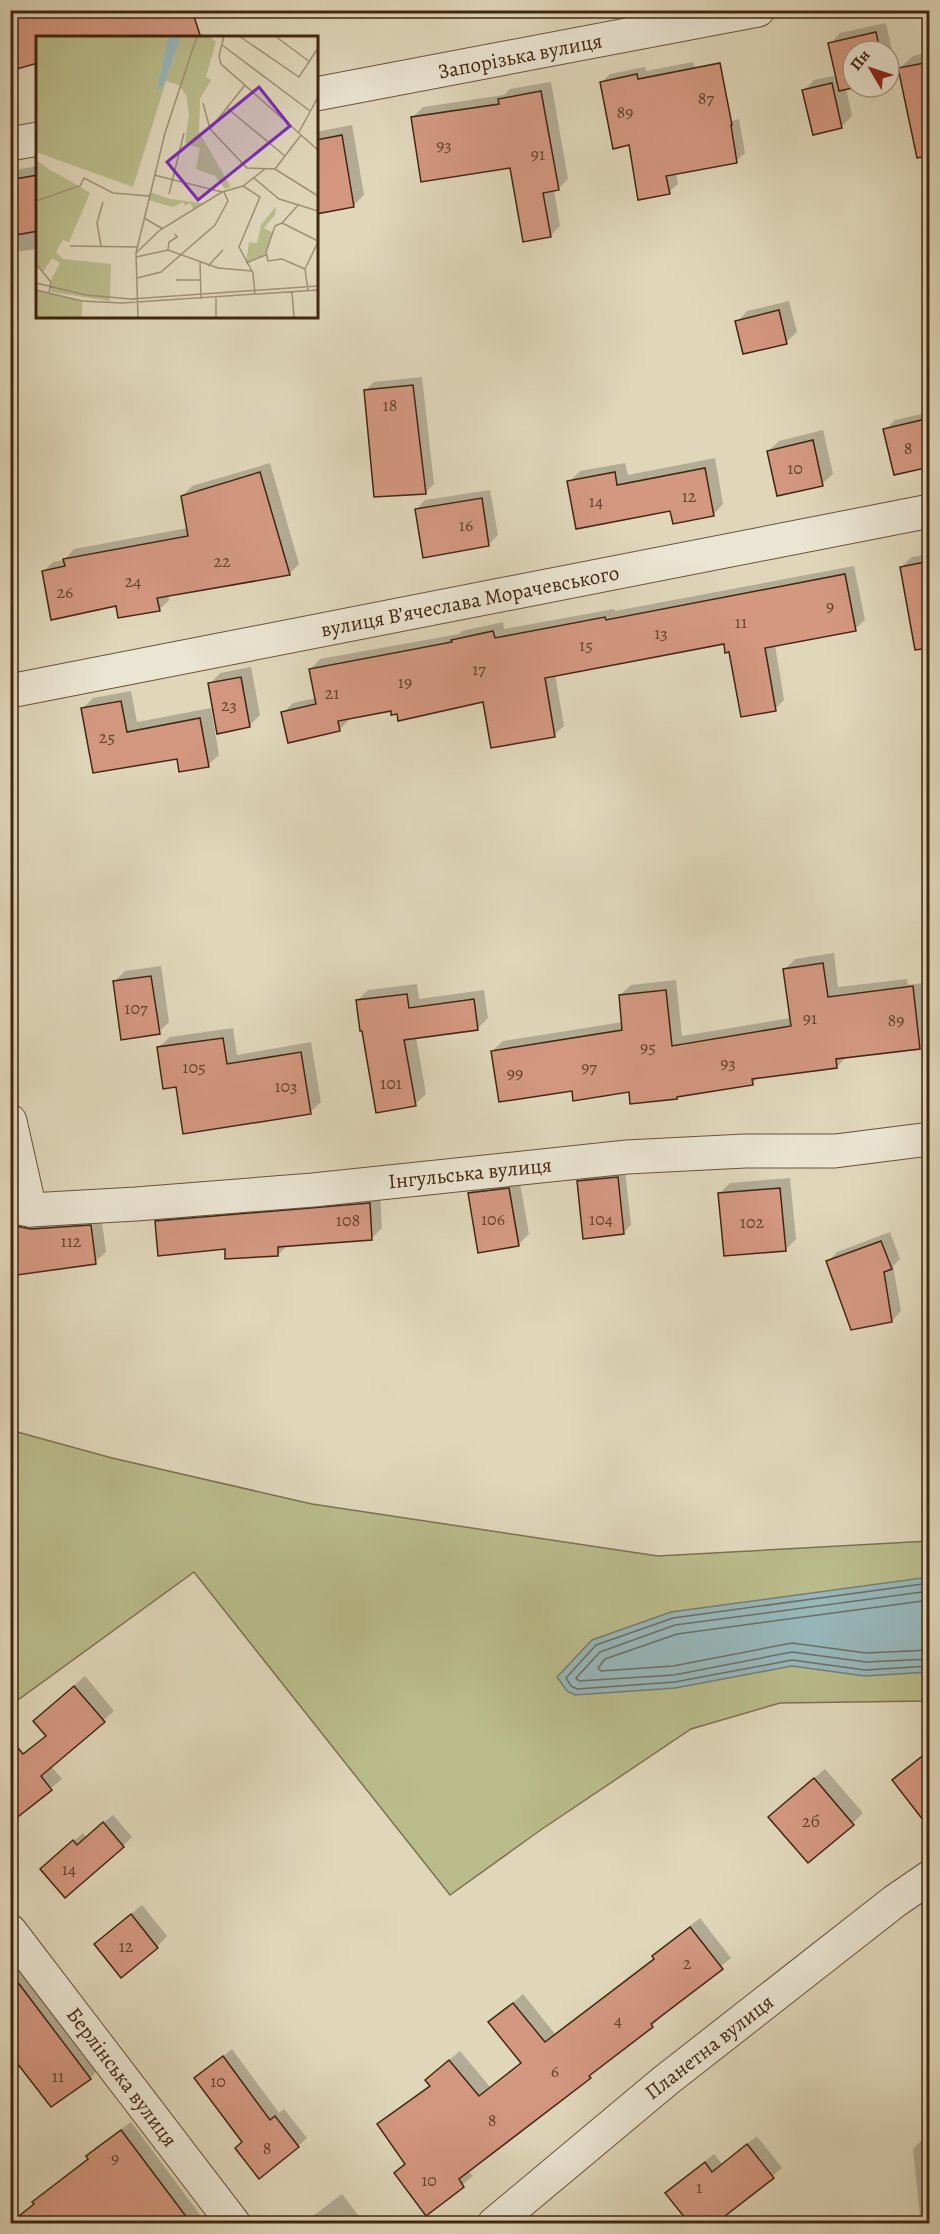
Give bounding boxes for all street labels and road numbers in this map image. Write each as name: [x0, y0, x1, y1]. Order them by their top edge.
street label: Запорізька вулиця: [435, 26, 605, 86]
street label: вулиця В’ячеслава Морачевського: [318, 558, 622, 644]
street label: Інгульська вулиця: [387, 1150, 553, 1196]
street label: Планетна вулиця: [639, 1988, 779, 2106]
street label: Берлінська вулиця: [60, 2001, 184, 2153]

